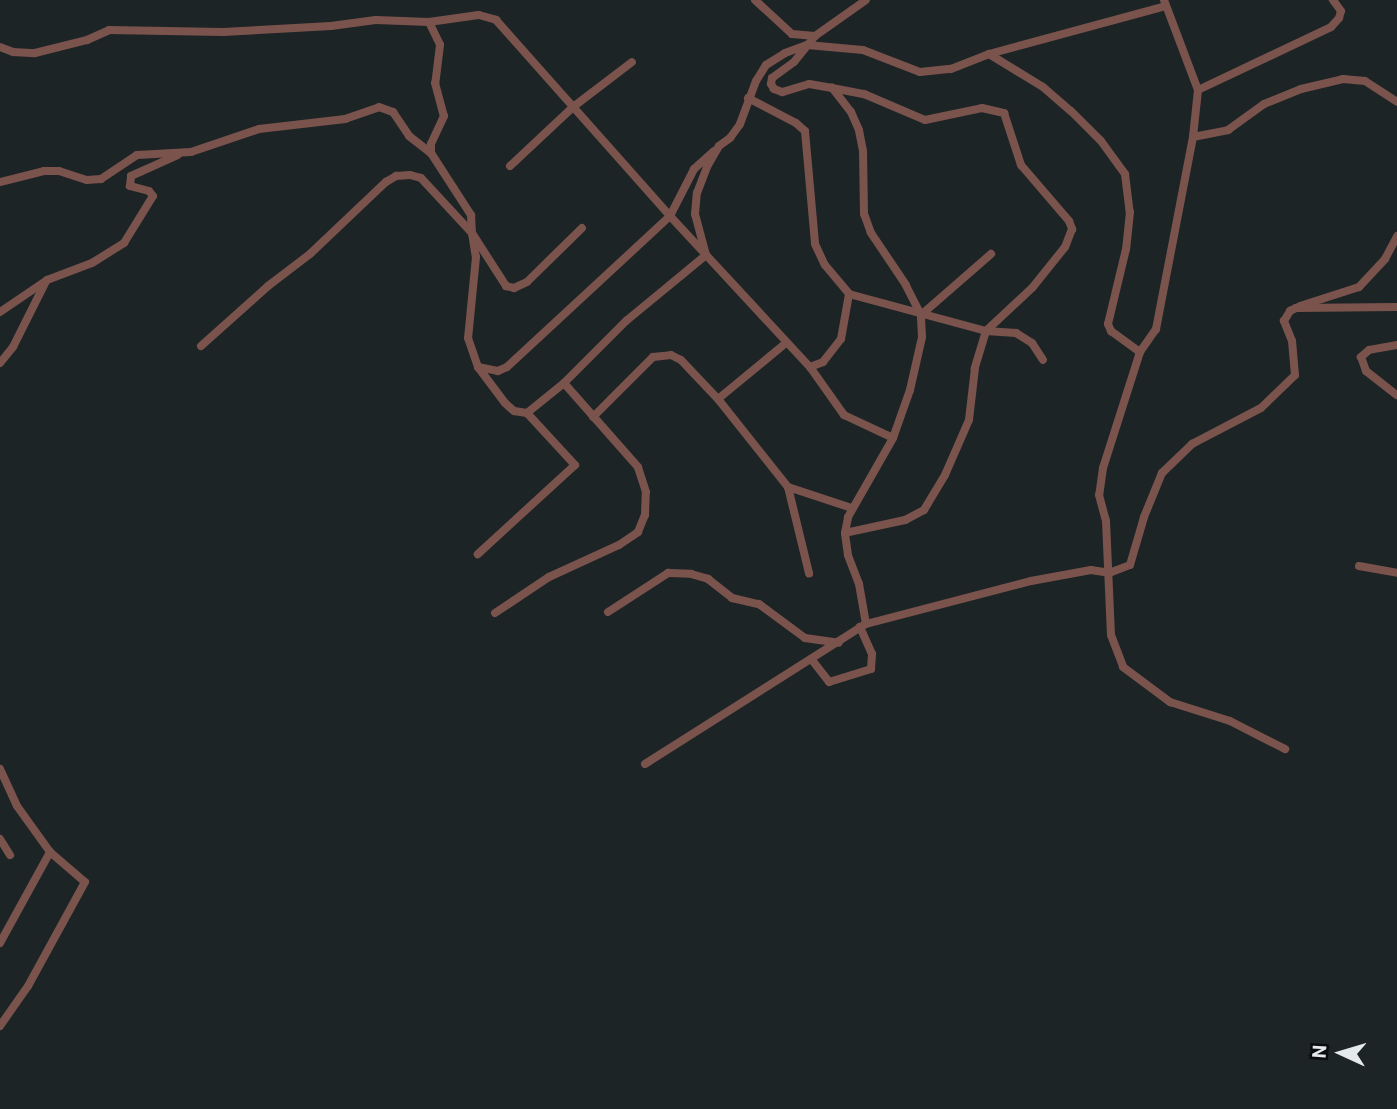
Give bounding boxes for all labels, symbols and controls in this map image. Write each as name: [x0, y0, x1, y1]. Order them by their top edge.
north arrow: [1306, 1018, 1376, 1088]
text: N: [1308, 1044, 1331, 1059]

